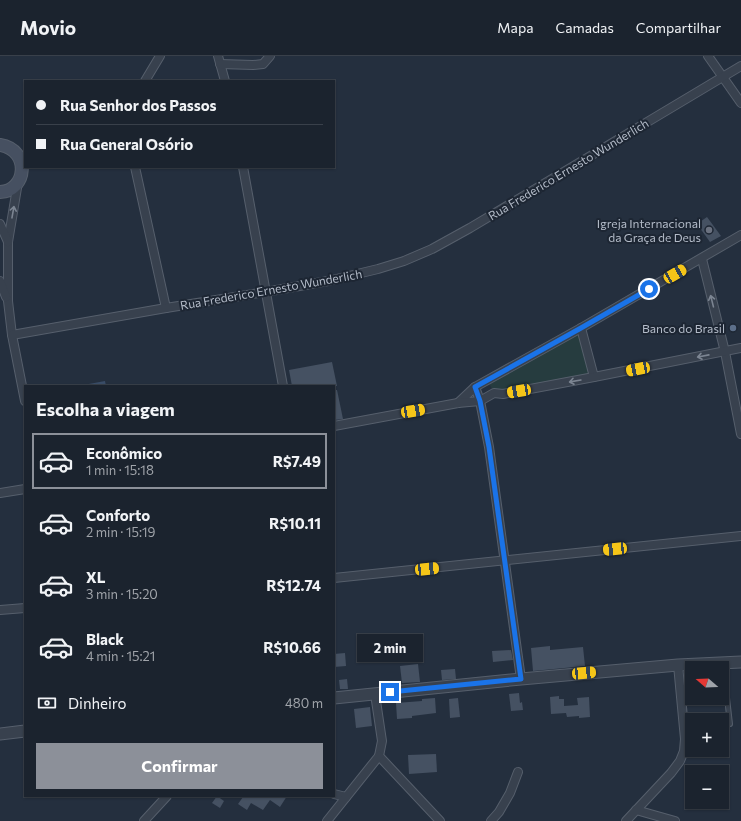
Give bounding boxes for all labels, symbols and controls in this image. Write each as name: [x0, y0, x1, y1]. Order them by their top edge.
text: Movio: [20, 16, 76, 39]
text: Mapa: [497, 19, 534, 36]
text: Camadas: [556, 19, 614, 36]
text: Compartilhar: [636, 19, 721, 36]
text: Rua Senhor dos Passos: [60, 96, 217, 114]
street label: Rua Frederico Ernesto Wunderlich: [485, 115, 651, 223]
text: Rua General Osório: [60, 135, 193, 153]
one-way arrow: [9, 206, 17, 219]
place label: Igreja Internacional da Graça de Deus: [597, 216, 701, 244]
marker: Igreja Internacional da Graça de Deus: [704, 225, 714, 235]
car: [662, 263, 688, 285]
street label: Rua Frederico Ernesto Wunderlich: [179, 266, 363, 312]
route start: [640, 280, 658, 298]
one-way arrow: [708, 294, 715, 307]
place label: Banco do Brasil: [642, 321, 725, 335]
marker: Banco do Brasil: [728, 323, 738, 333]
one-way arrow: [697, 352, 710, 360]
car: [625, 361, 651, 377]
one-way arrow: [569, 377, 582, 385]
car: [506, 383, 532, 399]
text: Escolha a viagem: [36, 398, 175, 420]
car: [400, 403, 426, 419]
icon: car: [38, 443, 74, 479]
text: Econômico: [86, 444, 162, 462]
text: R$7.49: [273, 452, 321, 470]
text: 1 min · 15:18: [86, 462, 154, 478]
icon: car: [38, 505, 74, 541]
text: Conforto: [86, 506, 150, 524]
text: R$10.11: [269, 514, 321, 532]
text: 2 min · 15:19: [86, 524, 155, 540]
car: [602, 542, 628, 556]
car: [414, 562, 440, 576]
icon: car: [38, 567, 74, 603]
text: XL: [86, 568, 105, 586]
text: R$12.74: [266, 576, 321, 594]
text: 3 min · 15:20: [86, 586, 158, 602]
icon: car: [38, 629, 74, 665]
text: Black: [86, 630, 124, 648]
callout: 2 min: [357, 634, 423, 662]
text: R$10.66: [263, 638, 321, 656]
text: 2 min: [374, 640, 406, 656]
text: 4 min · 15:21: [86, 648, 155, 664]
north arrow: [685, 661, 729, 705]
map controls: [685, 661, 729, 809]
car: [572, 666, 596, 680]
route end: [381, 683, 399, 701]
icon: cash: [36, 692, 58, 714]
text: Dinheiro: [68, 694, 127, 712]
text: 480 m: [285, 695, 323, 711]
button: +: [685, 713, 729, 757]
button: Confirmar: [36, 743, 323, 789]
button: −: [685, 765, 729, 809]

